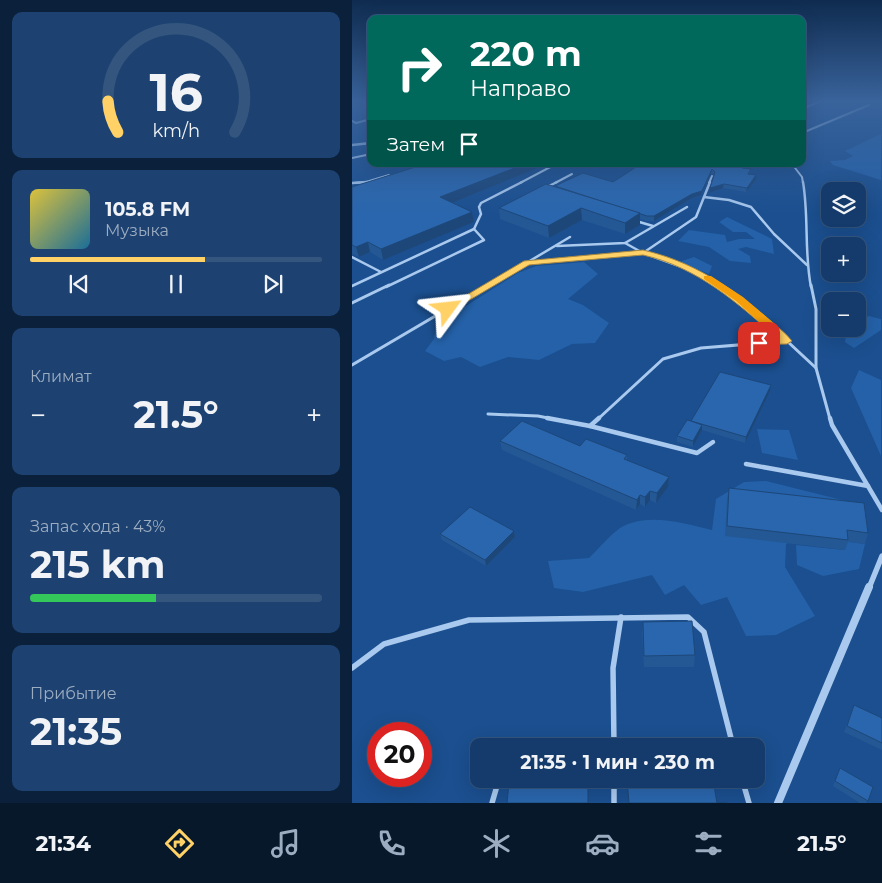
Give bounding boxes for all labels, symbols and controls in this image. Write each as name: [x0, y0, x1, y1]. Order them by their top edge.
text: 220 m: [470, 32, 582, 75]
icon: right: [387, 35, 452, 100]
text: 16: [149, 61, 203, 124]
text: Направо: [470, 75, 571, 102]
text: km/h: [152, 120, 200, 141]
icon: arrive: [455, 130, 483, 158]
text: Затем: [387, 133, 445, 156]
map controls: [821, 182, 866, 337]
button: layers: [821, 182, 866, 227]
text: 105.8 FM: [105, 198, 190, 221]
text: Музыка: [105, 221, 169, 240]
button: +: [821, 237, 866, 282]
icon: previous: [65, 270, 93, 298]
icon: pause: [162, 270, 190, 298]
icon: next: [259, 270, 287, 298]
position arrow: [421, 282, 473, 334]
button: −: [821, 292, 866, 337]
pin: [738, 322, 780, 364]
icon: arrive: [745, 329, 773, 357]
text: Климат: [30, 367, 92, 386]
text: 21.5°: [133, 391, 219, 438]
text: −: [30, 398, 46, 432]
text: +: [306, 398, 322, 432]
text: Запас хода · 43%: [30, 517, 165, 536]
text: 215 km: [30, 541, 165, 588]
text: Прибытие: [30, 684, 117, 703]
text: 21:35: [30, 708, 122, 755]
speed limit sign: 20: [367, 722, 432, 787]
text: 21:35 · 1 мин · 230 m: [520, 751, 715, 774]
icon: directions: [162, 826, 197, 861]
icon: music: [268, 826, 303, 861]
icon: phone: [374, 826, 409, 861]
icon: climate: [479, 826, 514, 861]
icon: car: [585, 826, 620, 861]
icon: filters: [691, 826, 726, 861]
text: 21:34: [35, 830, 91, 857]
text: 21.5°: [797, 830, 847, 857]

